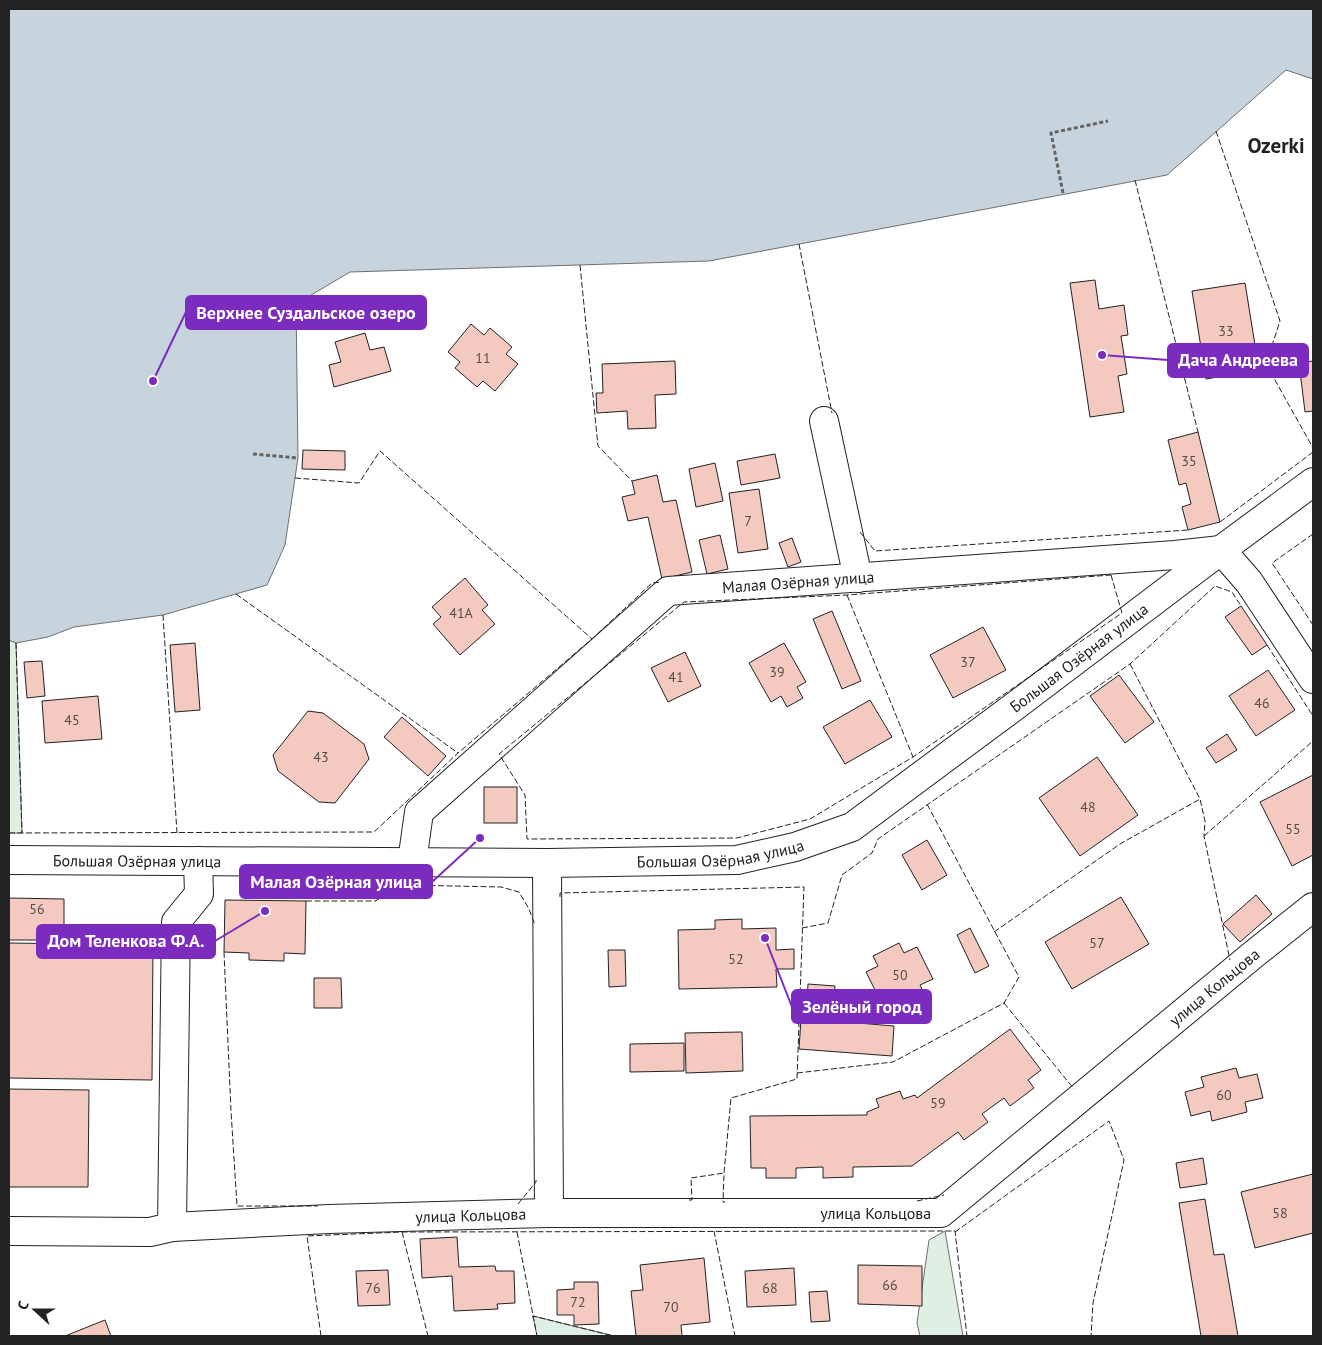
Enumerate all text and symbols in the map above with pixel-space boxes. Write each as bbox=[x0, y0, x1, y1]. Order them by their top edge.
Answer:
district label: Ozerki bbox=[1247, 132, 1305, 159]
callout: Верхнее Суздальское озеро bbox=[186, 296, 426, 329]
text: Верхнее Суздальское озеро bbox=[196, 301, 416, 324]
house number: 33 bbox=[1218, 322, 1234, 340]
callout: Дача Андреева bbox=[1168, 344, 1308, 377]
text: Дача Андреева bbox=[1178, 348, 1298, 371]
house number: 11 bbox=[475, 349, 491, 367]
house number: 35 bbox=[1181, 452, 1197, 470]
house number: 7 bbox=[744, 512, 752, 530]
street label: Малая Озёрная улица bbox=[721, 566, 875, 597]
street label: Большая Озёрная улица bbox=[1006, 599, 1152, 716]
house number: 41А bbox=[449, 604, 474, 622]
house number: 37 bbox=[960, 653, 976, 671]
house number: 39 bbox=[769, 663, 785, 681]
house number: 41 bbox=[668, 668, 684, 686]
house number: 46 bbox=[1254, 694, 1270, 712]
house number: 45 bbox=[64, 711, 80, 729]
house number: 43 bbox=[313, 748, 329, 766]
house number: 48 bbox=[1080, 798, 1096, 816]
house number: 55 bbox=[1285, 820, 1301, 838]
street label: Большая Озёрная улица bbox=[637, 835, 807, 872]
street label: Большая Озёрная улица bbox=[53, 850, 221, 871]
callout: Малая Озёрная улица bbox=[240, 865, 432, 898]
text: Малая Озёрная улица bbox=[250, 870, 422, 893]
house number: 56 bbox=[29, 900, 45, 918]
callout: Дом Теленкова Ф.А. bbox=[37, 925, 215, 958]
text: Дом Теленкова Ф.А. bbox=[47, 929, 205, 952]
house number: 57 bbox=[1089, 934, 1105, 952]
street label: улица Кольцова bbox=[1165, 944, 1263, 1030]
house number: 52 bbox=[728, 950, 744, 968]
house number: 50 bbox=[892, 966, 908, 984]
callout: Зелёный город bbox=[792, 990, 931, 1023]
text: Зелёный город bbox=[802, 995, 922, 1018]
house number: 60 bbox=[1216, 1086, 1232, 1104]
house number: 59 bbox=[930, 1094, 946, 1112]
street label: улица Кольцова bbox=[820, 1203, 931, 1223]
street label: улица Кольцова bbox=[415, 1204, 527, 1227]
house number: 58 bbox=[1272, 1204, 1288, 1222]
house number: 66 bbox=[882, 1276, 898, 1294]
house number: 76 bbox=[365, 1279, 381, 1297]
house number: 68 bbox=[762, 1279, 778, 1297]
north arrow bbox=[10, 1285, 60, 1335]
house number: 72 bbox=[570, 1293, 586, 1311]
text: С bbox=[13, 1298, 33, 1312]
house number: 70 bbox=[663, 1298, 679, 1316]

